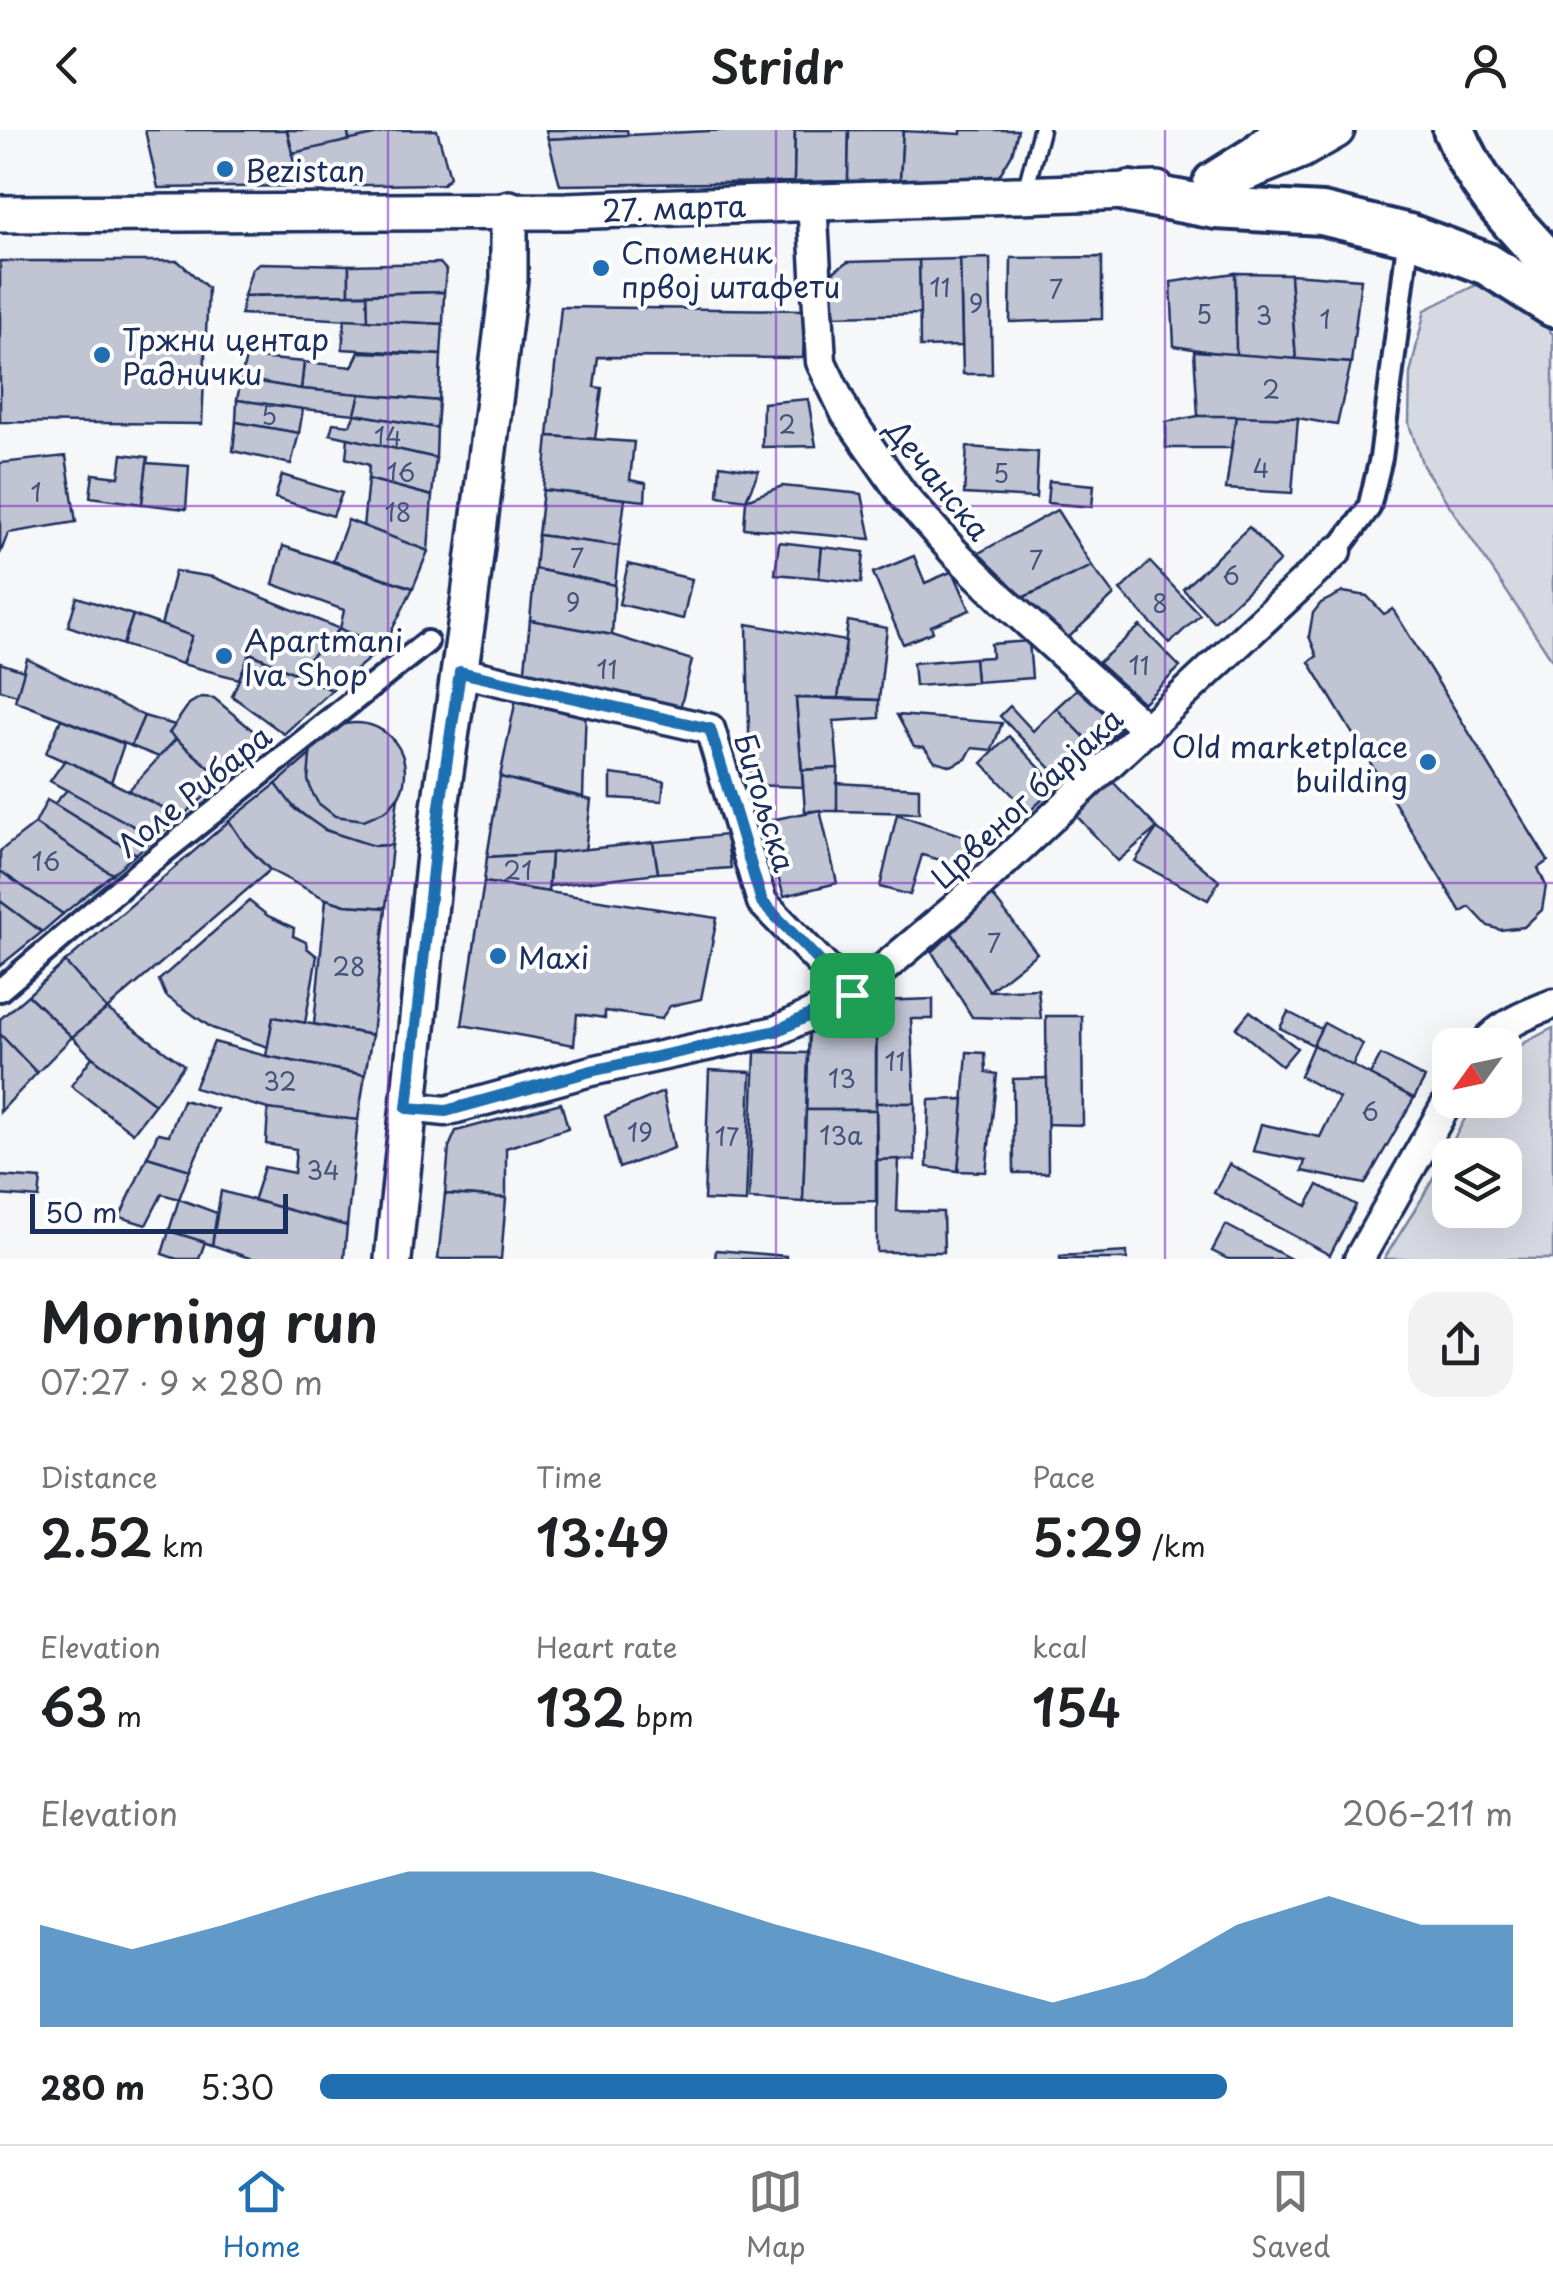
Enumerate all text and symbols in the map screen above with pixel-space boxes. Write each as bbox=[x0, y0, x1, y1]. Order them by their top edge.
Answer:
text: Stridr bbox=[710, 31, 843, 99]
icon: back bbox=[40, 38, 95, 93]
icon: person bbox=[1458, 38, 1513, 93]
place label: Bezistan bbox=[245, 147, 365, 192]
marker: Bezistan bbox=[214, 158, 236, 180]
street label: 27. марта bbox=[601, 182, 747, 232]
place label: Споменик првој штафети bbox=[621, 229, 840, 308]
marker: Споменик првој штафети bbox=[590, 257, 612, 279]
house number: 11 bbox=[930, 268, 950, 306]
house number: 7 bbox=[1049, 270, 1063, 308]
house number: 9 bbox=[969, 284, 983, 322]
house number: 5 bbox=[1196, 295, 1212, 333]
house number: 3 bbox=[1256, 296, 1272, 334]
house number: 1 bbox=[1319, 300, 1331, 338]
place label: Тржни центар Раднички bbox=[122, 316, 329, 395]
marker: Тржни центар Раднички bbox=[91, 344, 113, 366]
house number: 2 bbox=[1262, 370, 1280, 408]
house number: 5 bbox=[261, 396, 277, 434]
house number: 2 bbox=[778, 405, 796, 443]
street label: Дечанска bbox=[875, 408, 1002, 550]
house number: 14 bbox=[374, 417, 402, 455]
house number: 4 bbox=[1253, 449, 1269, 487]
house number: 16 bbox=[387, 453, 415, 491]
house number: 5 bbox=[993, 454, 1009, 492]
house number: 1 bbox=[30, 473, 42, 511]
house number: 18 bbox=[385, 493, 411, 531]
house number: 7 bbox=[570, 539, 584, 577]
house number: 7 bbox=[1029, 541, 1043, 579]
house number: 6 bbox=[1222, 556, 1240, 594]
house number: 9 bbox=[566, 583, 580, 621]
house number: 8 bbox=[1152, 584, 1168, 622]
place label: Apartmani Iva Shop bbox=[244, 617, 403, 696]
marker: Apartmani Iva Shop bbox=[213, 645, 235, 667]
house number: 11 bbox=[1129, 646, 1149, 684]
house number: 11 bbox=[597, 650, 617, 688]
street label: Црвеног барјака bbox=[920, 696, 1132, 898]
street label: Лоле Рибара bbox=[106, 713, 280, 867]
place label: Old marketplace building bbox=[1172, 723, 1408, 802]
street label: Битољска bbox=[724, 727, 809, 877]
marker: Old marketplace building bbox=[1417, 751, 1439, 773]
house number: 16 bbox=[32, 842, 60, 880]
house number: 21 bbox=[504, 851, 532, 889]
house number: 7 bbox=[987, 924, 1001, 962]
place label: Maxi bbox=[518, 934, 589, 979]
marker: Maxi bbox=[487, 945, 509, 967]
house number: 28 bbox=[332, 947, 366, 985]
pin bbox=[810, 953, 895, 1038]
icon: arrive bbox=[825, 968, 880, 1023]
north arrow bbox=[1432, 1028, 1522, 1118]
map controls bbox=[1432, 1028, 1522, 1228]
house number: 11 bbox=[885, 1042, 905, 1080]
house number: 13 bbox=[828, 1059, 856, 1097]
house number: 32 bbox=[263, 1062, 297, 1100]
house number: 6 bbox=[1361, 1092, 1379, 1130]
house number: 19 bbox=[627, 1113, 653, 1151]
house number: 13a bbox=[819, 1116, 863, 1154]
house number: 17 bbox=[715, 1117, 739, 1155]
button: layers bbox=[1432, 1138, 1522, 1228]
house number: 34 bbox=[306, 1151, 340, 1189]
scale bar bbox=[30, 1189, 288, 1234]
text: 50 m bbox=[45, 1190, 118, 1233]
text: Morning run bbox=[40, 1279, 378, 1362]
button: share bbox=[1408, 1292, 1513, 1397]
text: 07:27 · 9 × 280 m bbox=[40, 1358, 323, 1406]
text: Distance bbox=[40, 1455, 158, 1498]
text: Time bbox=[536, 1455, 602, 1498]
text: Pace bbox=[1032, 1455, 1095, 1498]
text: 2.52 bbox=[40, 1498, 153, 1574]
text: 13:49 bbox=[536, 1498, 670, 1574]
text: 5:29 bbox=[1032, 1498, 1143, 1574]
text: km bbox=[153, 1524, 204, 1567]
text: /km bbox=[1143, 1524, 1206, 1567]
text: Elevation bbox=[40, 1625, 161, 1668]
text: Heart rate bbox=[536, 1625, 677, 1668]
text: kcal bbox=[1032, 1625, 1088, 1668]
text: 63 bbox=[40, 1668, 107, 1744]
text: 132 bbox=[536, 1668, 627, 1744]
text: 154 bbox=[1032, 1668, 1121, 1744]
text: m bbox=[107, 1694, 142, 1737]
text: bpm bbox=[627, 1694, 694, 1737]
text: Elevation bbox=[40, 1789, 178, 1837]
text: 206–211 m bbox=[1342, 1789, 1513, 1837]
text: 280 m bbox=[40, 2063, 145, 2111]
text: 5:30 bbox=[200, 2063, 274, 2111]
tab: Home bbox=[223, 2164, 300, 2267]
tab: Map bbox=[746, 2164, 806, 2267]
tab: Saved bbox=[1251, 2164, 1330, 2267]

